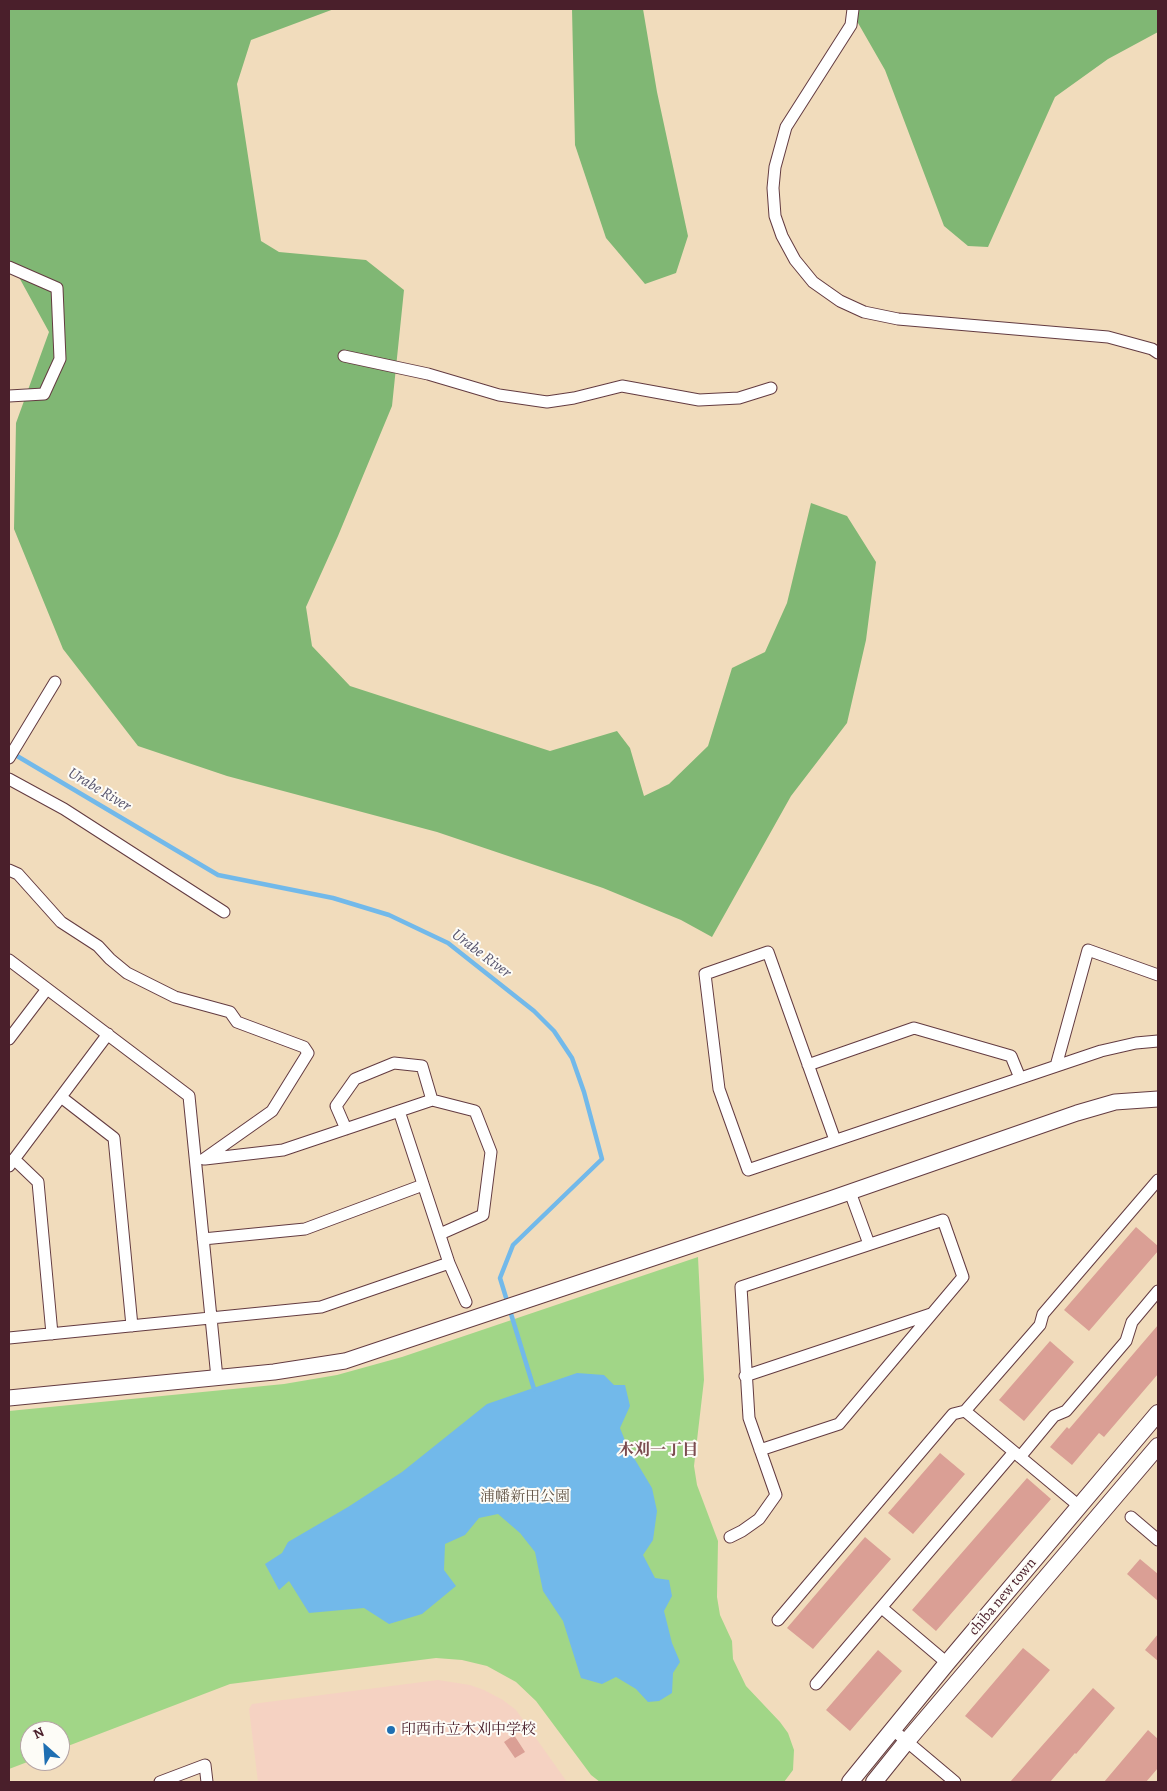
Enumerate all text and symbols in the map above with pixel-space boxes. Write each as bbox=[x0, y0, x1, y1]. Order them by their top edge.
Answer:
water label: Urabe River bbox=[64, 764, 134, 816]
water label: Urabe River bbox=[447, 925, 515, 983]
district label: 木刈一丁目 bbox=[618, 1441, 698, 1461]
park label: 浦幡新田公園 bbox=[480, 1488, 570, 1506]
street label: chiba new town bbox=[965, 1555, 1041, 1639]
north arrow bbox=[20, 1721, 70, 1771]
place label: 印西市立木刈中学校 bbox=[401, 1721, 536, 1739]
text: N bbox=[30, 1722, 47, 1744]
marker: 印西市立木刈中学校 bbox=[385, 1724, 397, 1736]

